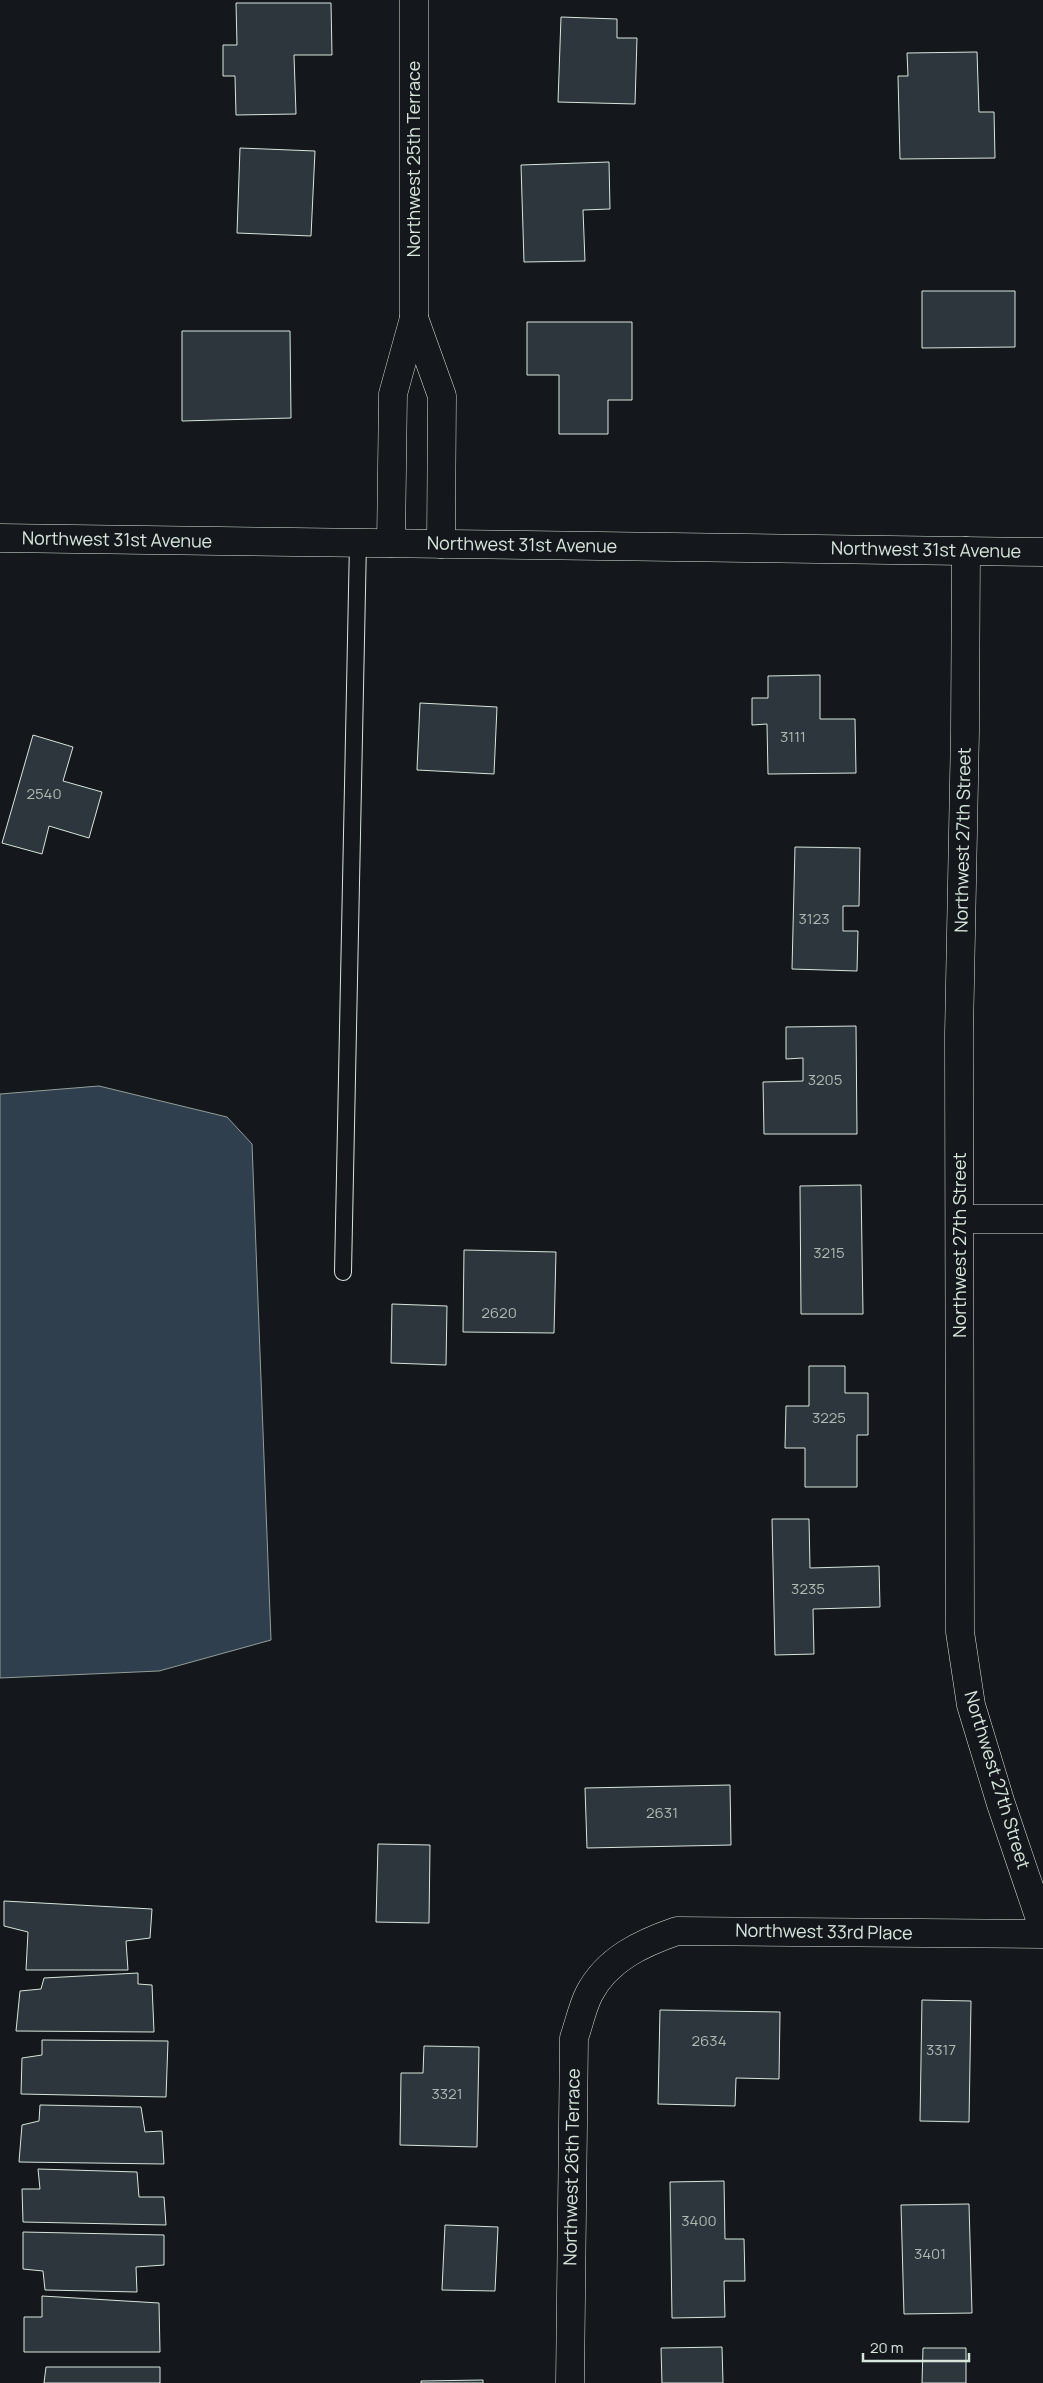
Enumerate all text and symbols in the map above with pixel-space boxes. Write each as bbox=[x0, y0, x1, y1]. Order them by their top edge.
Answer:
street label: Northwest 25th Terrace bbox=[401, 61, 425, 257]
street label: Northwest 31st Avenue bbox=[22, 525, 212, 553]
street label: Northwest 31st Avenue bbox=[427, 530, 617, 558]
street label: Northwest 31st Avenue bbox=[831, 535, 1021, 563]
house number: 3111 bbox=[780, 726, 806, 747]
street label: Northwest 27th Street bbox=[948, 747, 976, 933]
house number: 2540 bbox=[26, 783, 62, 804]
house number: 3123 bbox=[799, 908, 830, 929]
house number: 3205 bbox=[808, 1069, 842, 1090]
street label: Northwest 27th Street bbox=[947, 1152, 971, 1338]
house number: 3215 bbox=[813, 1242, 845, 1263]
house number: 2620 bbox=[481, 1302, 517, 1323]
house number: 3225 bbox=[812, 1407, 846, 1428]
house number: 3235 bbox=[791, 1578, 825, 1599]
street label: Northwest 27th Street bbox=[959, 1688, 1037, 1872]
house number: 2631 bbox=[646, 1802, 678, 1823]
street label: Northwest 33rd Place bbox=[735, 1917, 913, 1945]
house number: 2634 bbox=[692, 2030, 727, 2051]
house number: 3317 bbox=[926, 2039, 956, 2060]
street label: Northwest 26th Terrace bbox=[557, 2068, 585, 2266]
house number: 3321 bbox=[432, 2083, 463, 2104]
house number: 3400 bbox=[681, 2210, 717, 2231]
house number: 3401 bbox=[914, 2243, 946, 2264]
scale bar bbox=[863, 2330, 969, 2362]
text: 20 m bbox=[870, 2337, 903, 2358]

